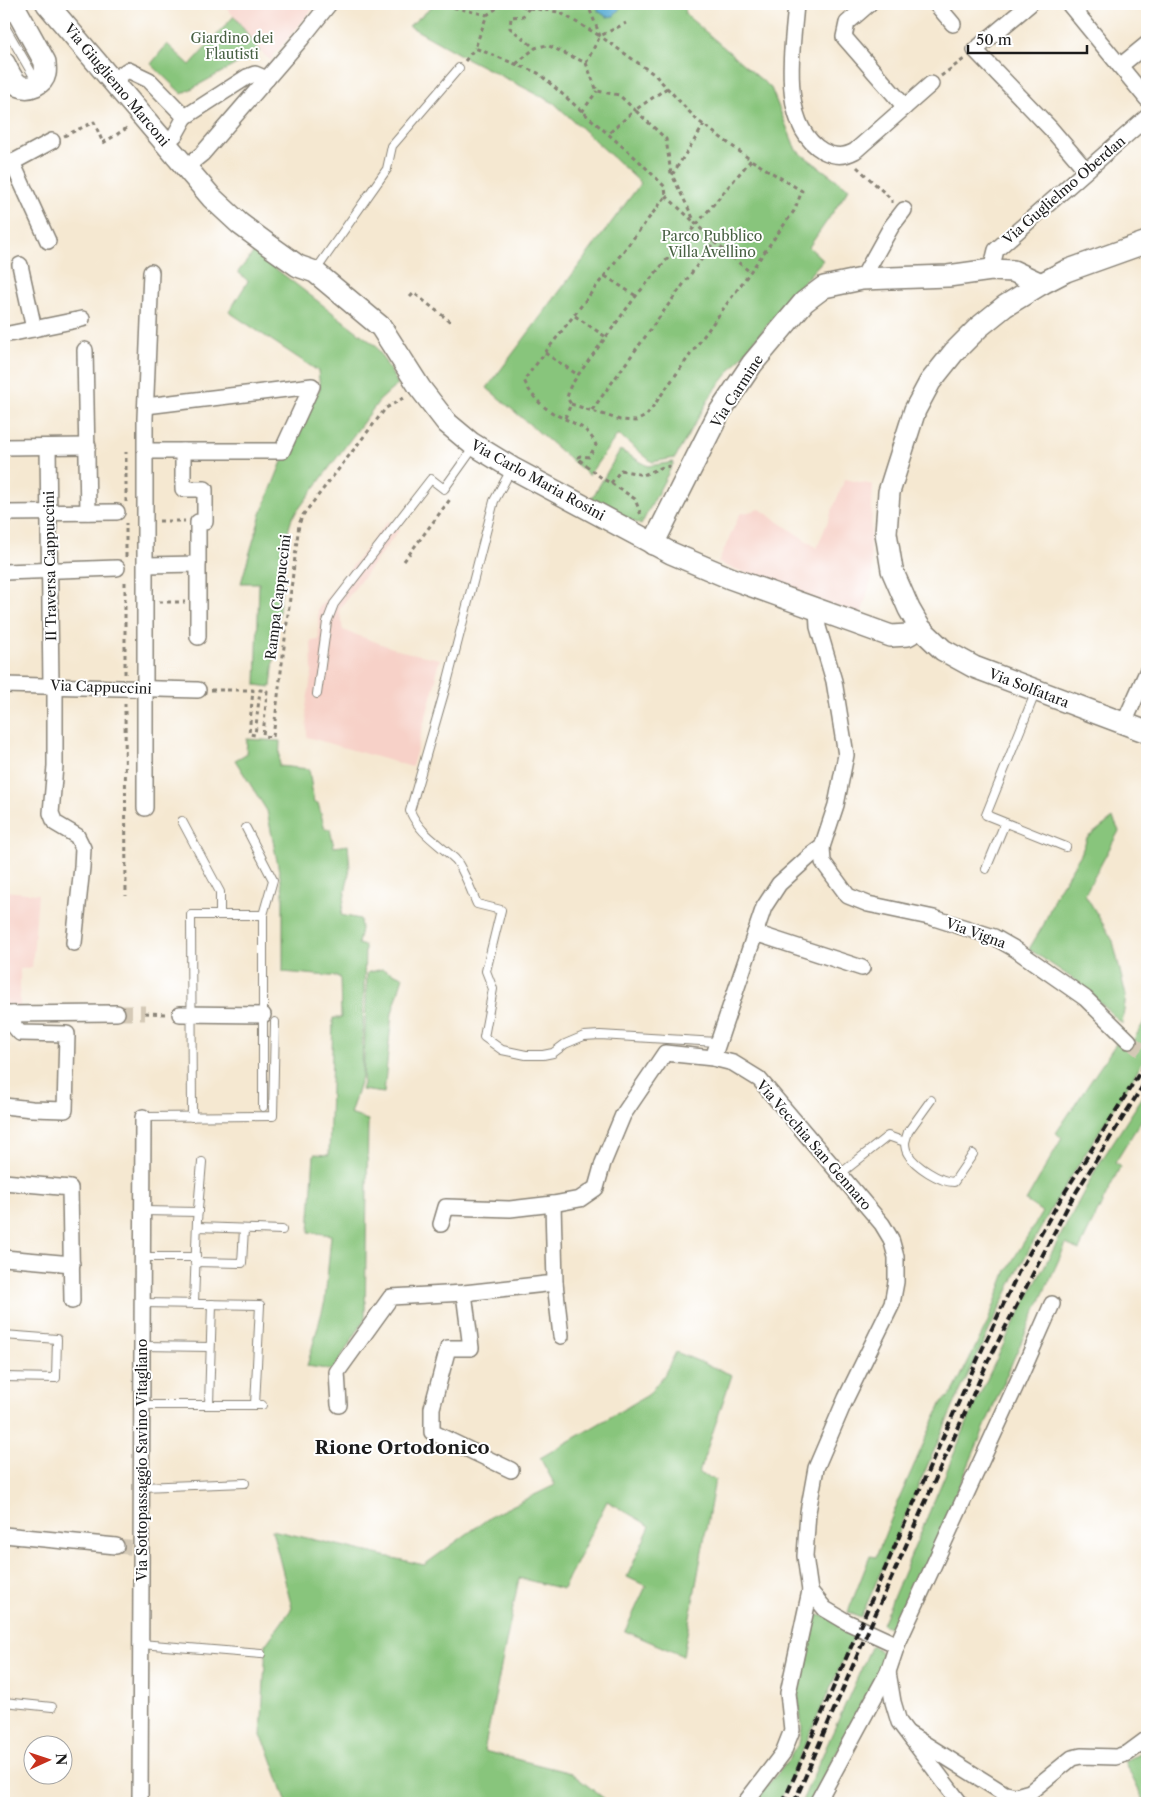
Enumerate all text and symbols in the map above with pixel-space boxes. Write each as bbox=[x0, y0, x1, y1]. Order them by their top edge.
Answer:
street label: Via Giugliemo Marconi bbox=[60, 19, 174, 150]
scale bar bbox=[968, 22, 1087, 54]
park label: Giardino dei Flautisti bbox=[190, 29, 274, 63]
text: 50 m bbox=[976, 30, 1012, 49]
street label: Via Guglielmo Oberdan bbox=[998, 132, 1129, 249]
park label: Parco Pubblico Villa Avellino bbox=[662, 227, 762, 261]
street label: Via Carmine bbox=[706, 351, 767, 432]
street label: Via Carlo Maria Rosini bbox=[467, 435, 608, 524]
street label: II Traversa Cappuccini bbox=[40, 491, 60, 641]
street label: Rampa Cappuccini bbox=[261, 533, 295, 661]
street label: Via Solfatara bbox=[985, 664, 1072, 712]
street label: Via Cappuccini bbox=[49, 676, 152, 698]
street label: Via Vigna bbox=[943, 913, 1009, 952]
street label: Via Vecchia San Gennaro bbox=[752, 1075, 875, 1214]
street label: Via Sottopassaggio Savino Vitagliano bbox=[133, 1339, 151, 1582]
district label: Rione Ortodonico bbox=[314, 1436, 490, 1459]
north arrow bbox=[22, 1734, 72, 1784]
text: N bbox=[52, 1753, 70, 1766]

